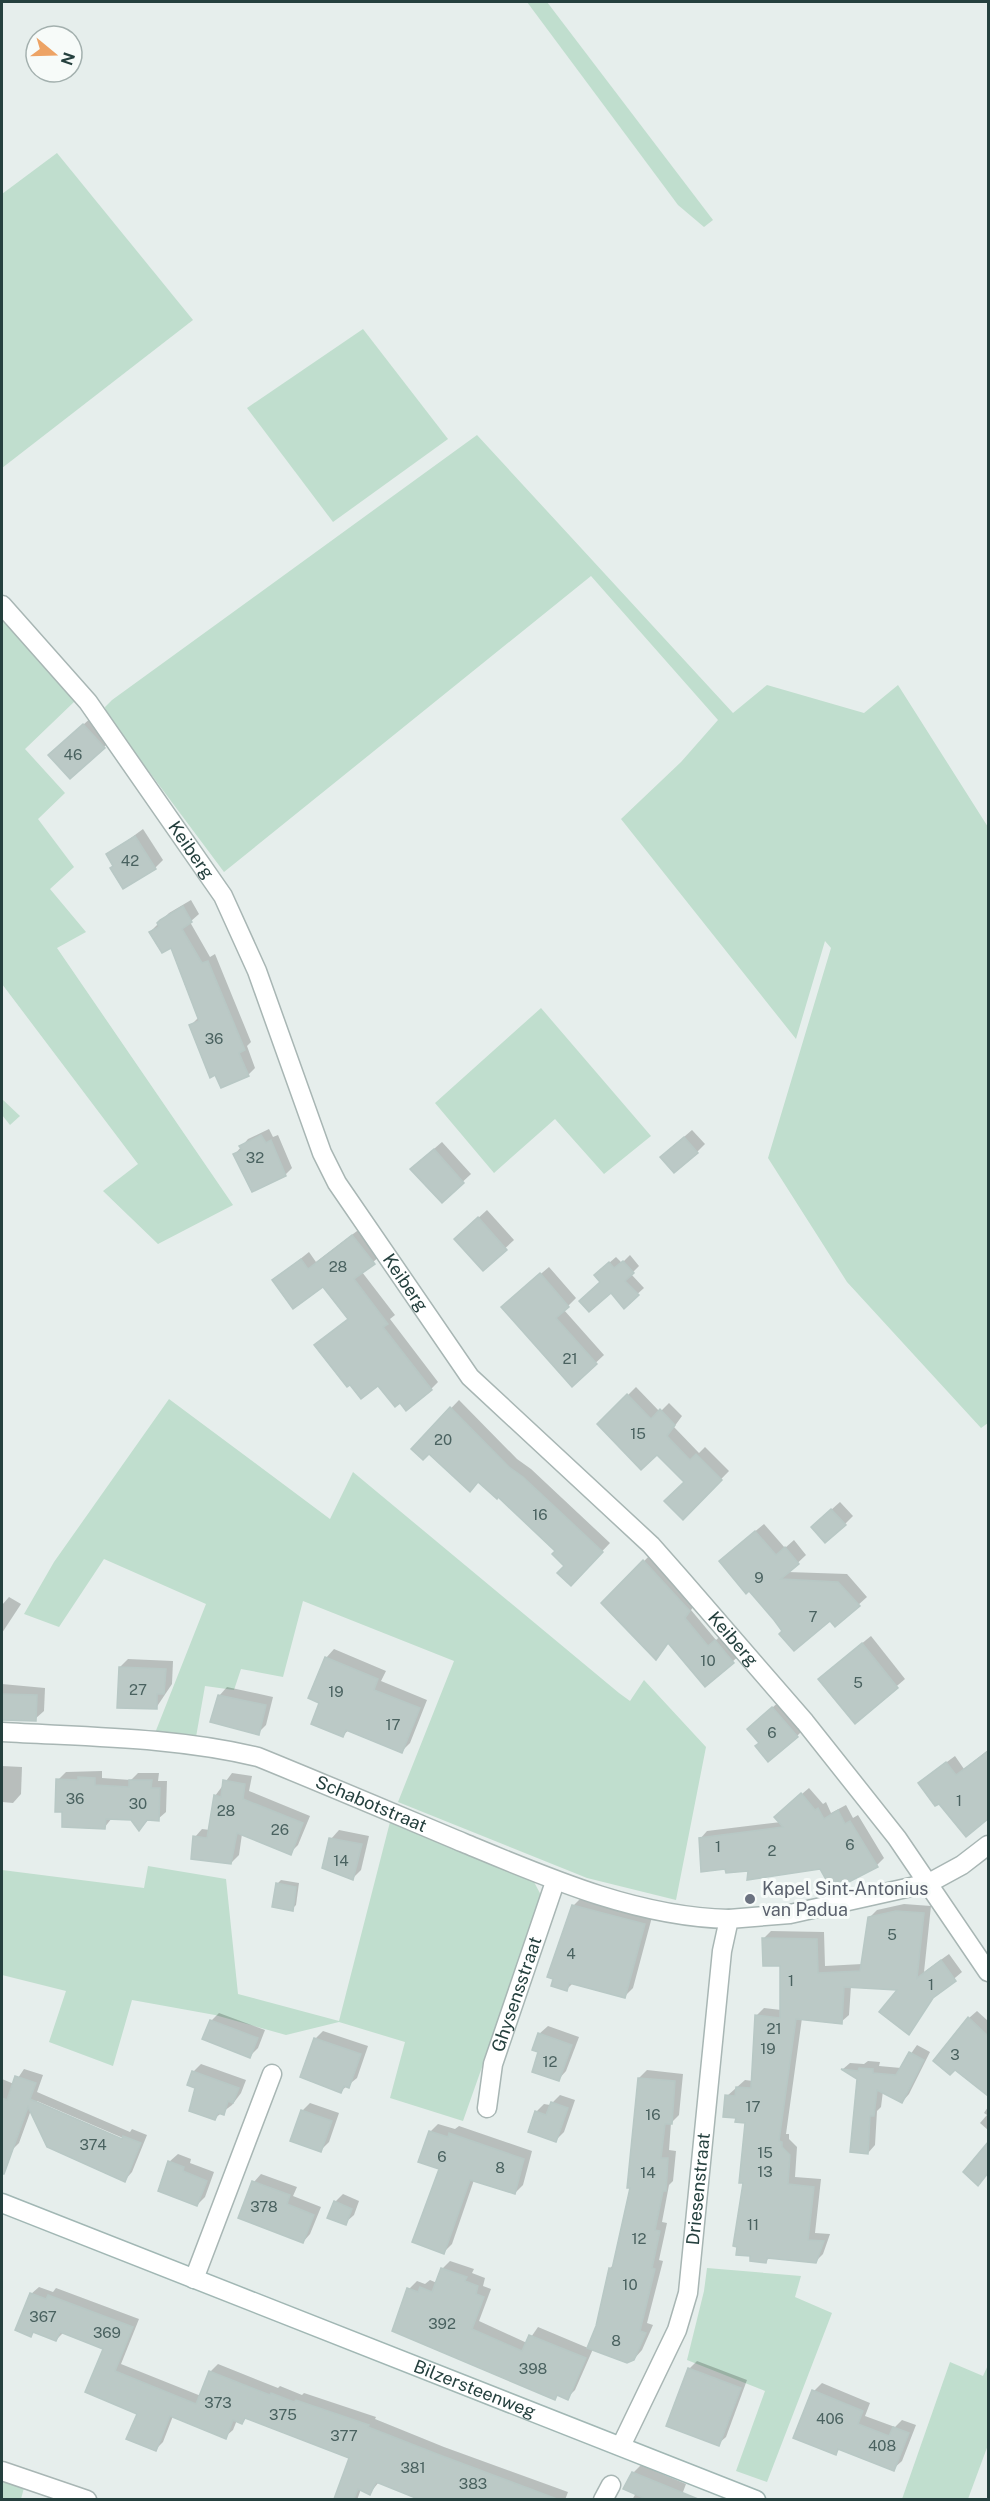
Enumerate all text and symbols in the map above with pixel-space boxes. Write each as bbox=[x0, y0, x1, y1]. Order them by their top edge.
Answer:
north arrow bbox=[24, 24, 84, 84]
text: N bbox=[57, 50, 79, 68]
house number: 46 bbox=[64, 746, 82, 763]
street label: Keiberg bbox=[164, 817, 219, 883]
house number: 42 bbox=[121, 852, 139, 869]
house number: 36 bbox=[205, 1030, 223, 1047]
house number: 32 bbox=[246, 1149, 264, 1166]
street label: Keiberg bbox=[379, 1249, 433, 1315]
house number: 28 bbox=[329, 1258, 347, 1275]
house number: 21 bbox=[562, 1350, 578, 1367]
house number: 15 bbox=[630, 1425, 646, 1442]
house number: 20 bbox=[434, 1431, 452, 1448]
house number: 16 bbox=[532, 1506, 548, 1523]
house number: 9 bbox=[754, 1569, 764, 1586]
street label: Keiberg bbox=[704, 1607, 763, 1670]
house number: 7 bbox=[808, 1608, 818, 1625]
house number: 10 bbox=[700, 1652, 716, 1669]
house number: 5 bbox=[853, 1674, 863, 1691]
house number: 27 bbox=[129, 1681, 147, 1698]
house number: 19 bbox=[328, 1683, 344, 1700]
house number: 17 bbox=[385, 1716, 401, 1733]
house number: 6 bbox=[767, 1724, 777, 1741]
street label: Schabotstraat bbox=[312, 1771, 430, 1836]
house number: 36 bbox=[66, 1790, 84, 1807]
house number: 1 bbox=[956, 1792, 962, 1809]
house number: 30 bbox=[129, 1795, 147, 1812]
house number: 28 bbox=[217, 1802, 235, 1819]
house number: 26 bbox=[271, 1821, 289, 1838]
house number: 6 bbox=[845, 1836, 855, 1853]
house number: 1 bbox=[715, 1838, 721, 1855]
house number: 2 bbox=[768, 1842, 777, 1859]
house number: 14 bbox=[333, 1852, 349, 1869]
place label: Kapel Sint-Antonius van Padua bbox=[762, 1878, 928, 1920]
marker: Kapel Sint-Antonius van Padua bbox=[743, 1892, 757, 1906]
house number: 5 bbox=[887, 1926, 897, 1943]
street label: Ghysensstraat bbox=[487, 1934, 546, 2055]
house number: 4 bbox=[566, 1945, 576, 1962]
house number: 1 bbox=[788, 1972, 794, 1989]
house number: 1 bbox=[928, 1976, 934, 1993]
house number: 21 bbox=[766, 2020, 782, 2037]
house number: 19 bbox=[760, 2040, 776, 2057]
house number: 3 bbox=[950, 2046, 960, 2063]
house number: 12 bbox=[542, 2053, 558, 2070]
house number: 17 bbox=[745, 2098, 761, 2115]
house number: 16 bbox=[645, 2106, 661, 2123]
street label: Driesenstraat bbox=[682, 2132, 714, 2246]
house number: 374 bbox=[79, 2136, 107, 2153]
house number: 15 bbox=[757, 2144, 773, 2161]
house number: 6 bbox=[437, 2148, 447, 2165]
house number: 8 bbox=[495, 2159, 505, 2176]
house number: 13 bbox=[757, 2163, 773, 2180]
house number: 14 bbox=[640, 2164, 656, 2181]
house number: 378 bbox=[250, 2198, 278, 2215]
house number: 11 bbox=[747, 2216, 759, 2233]
house number: 12 bbox=[631, 2230, 647, 2247]
house number: 10 bbox=[622, 2276, 638, 2293]
house number: 367 bbox=[29, 2308, 57, 2325]
house number: 392 bbox=[428, 2315, 456, 2332]
house number: 369 bbox=[93, 2324, 121, 2341]
house number: 8 bbox=[611, 2332, 621, 2349]
street label: Bilzersteenweg bbox=[411, 2355, 539, 2422]
house number: 398 bbox=[519, 2360, 547, 2377]
house number: 373 bbox=[204, 2394, 232, 2411]
house number: 375 bbox=[269, 2406, 297, 2423]
house number: 406 bbox=[816, 2410, 844, 2427]
house number: 377 bbox=[330, 2427, 358, 2444]
house number: 408 bbox=[868, 2437, 896, 2454]
house number: 381 bbox=[400, 2459, 426, 2476]
house number: 383 bbox=[459, 2475, 487, 2492]

